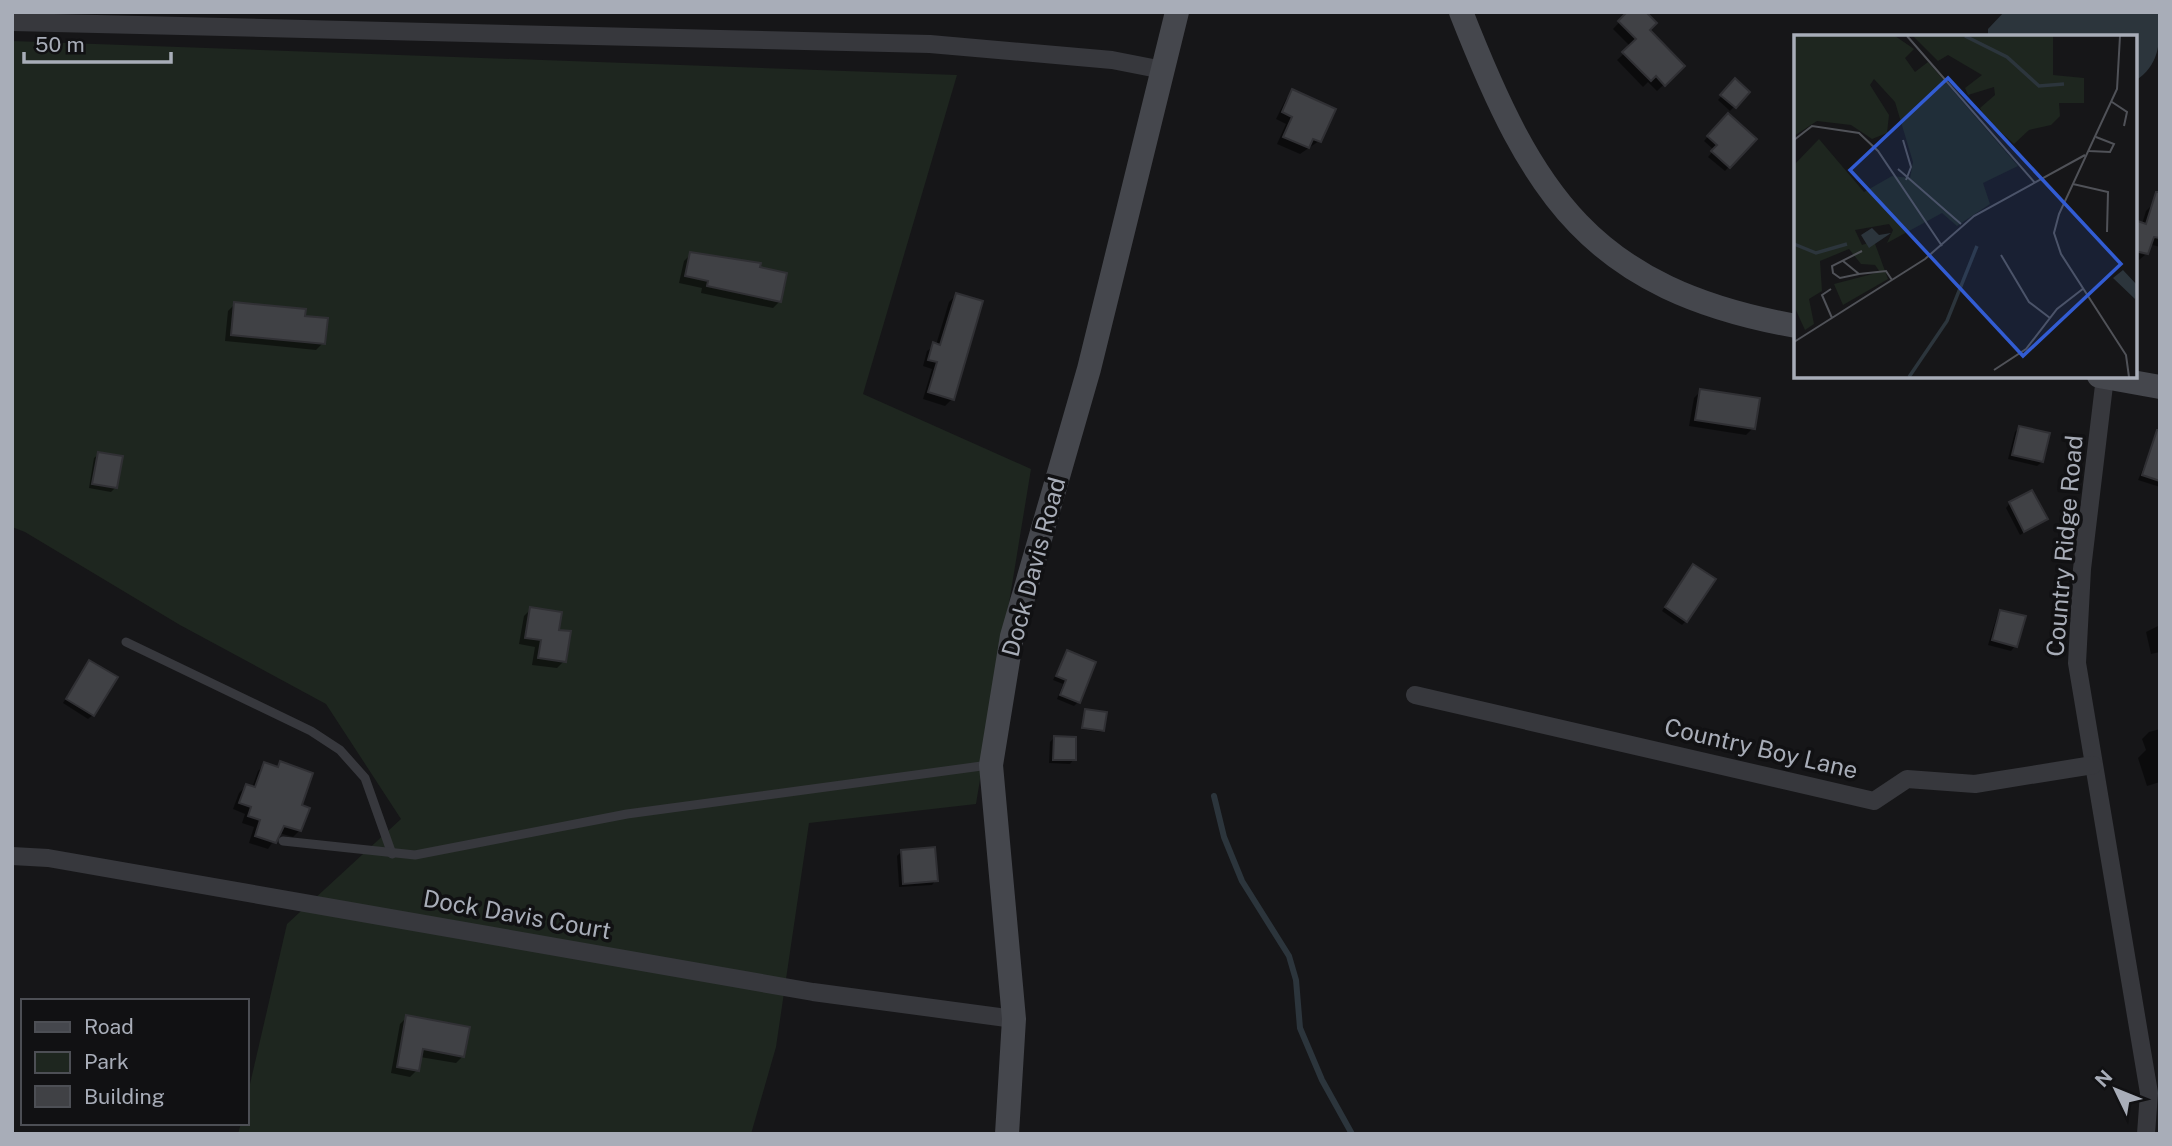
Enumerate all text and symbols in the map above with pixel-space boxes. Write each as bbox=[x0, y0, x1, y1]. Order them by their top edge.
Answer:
scale bar bbox=[24, 21, 172, 65]
text: 50 m bbox=[35, 32, 85, 57]
inset map bbox=[1794, 35, 2137, 378]
street label: Country Ridge Road bbox=[2040, 434, 2088, 658]
street label: Dock Davis Road bbox=[996, 474, 1070, 660]
street label: Country Boy Lane bbox=[1662, 712, 1861, 784]
street label: Dock Davis Court bbox=[421, 884, 613, 944]
legend bbox=[21, 999, 248, 1125]
text: Road bbox=[84, 1014, 134, 1039]
text: Park bbox=[84, 1049, 129, 1074]
north arrow bbox=[2081, 1055, 2151, 1125]
text: N bbox=[2090, 1065, 2117, 1091]
text: Building bbox=[84, 1084, 165, 1109]

